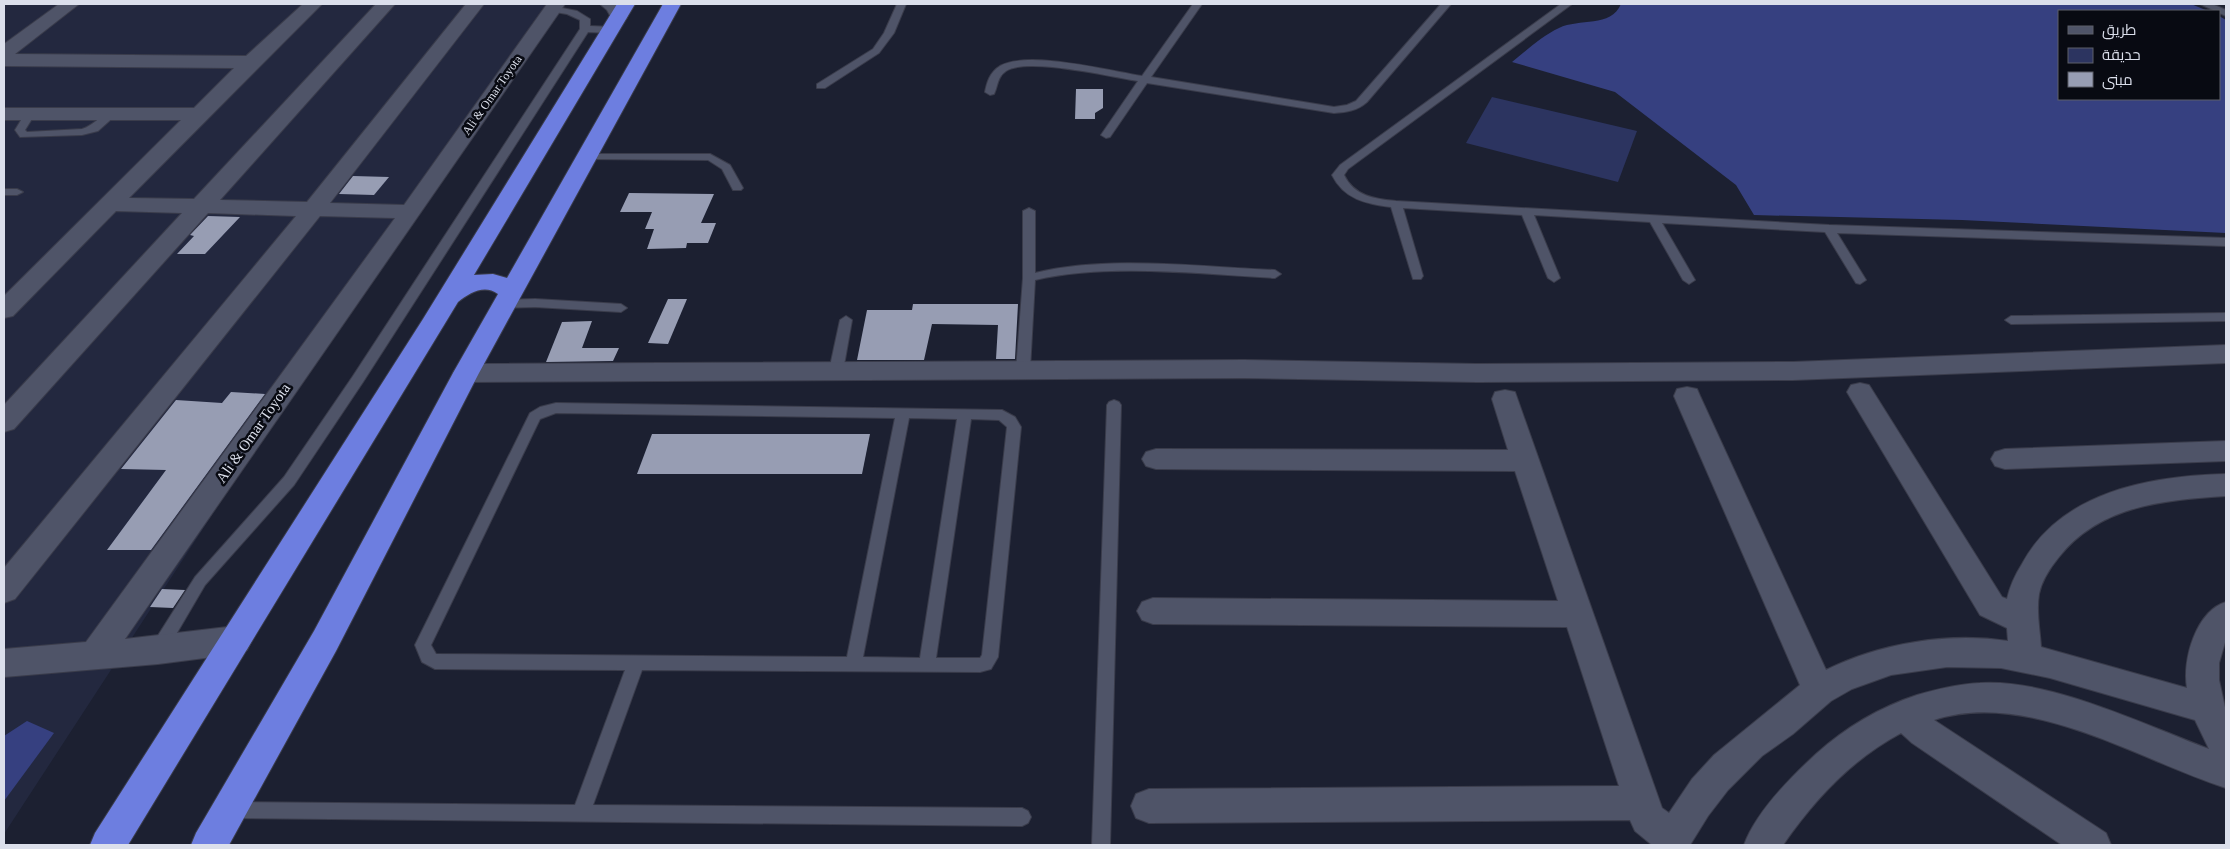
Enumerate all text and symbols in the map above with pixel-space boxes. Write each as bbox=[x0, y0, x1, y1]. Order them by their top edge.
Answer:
legend bbox=[2058, 10, 2220, 100]
text: طريق bbox=[2102, 22, 2136, 40]
text: حديقة bbox=[2102, 47, 2141, 63]
street label: Ali & Omar Toyota bbox=[459, 52, 525, 137]
text: مبنى bbox=[2102, 72, 2133, 90]
street label: Ali & Omar Toyota bbox=[213, 380, 293, 486]

